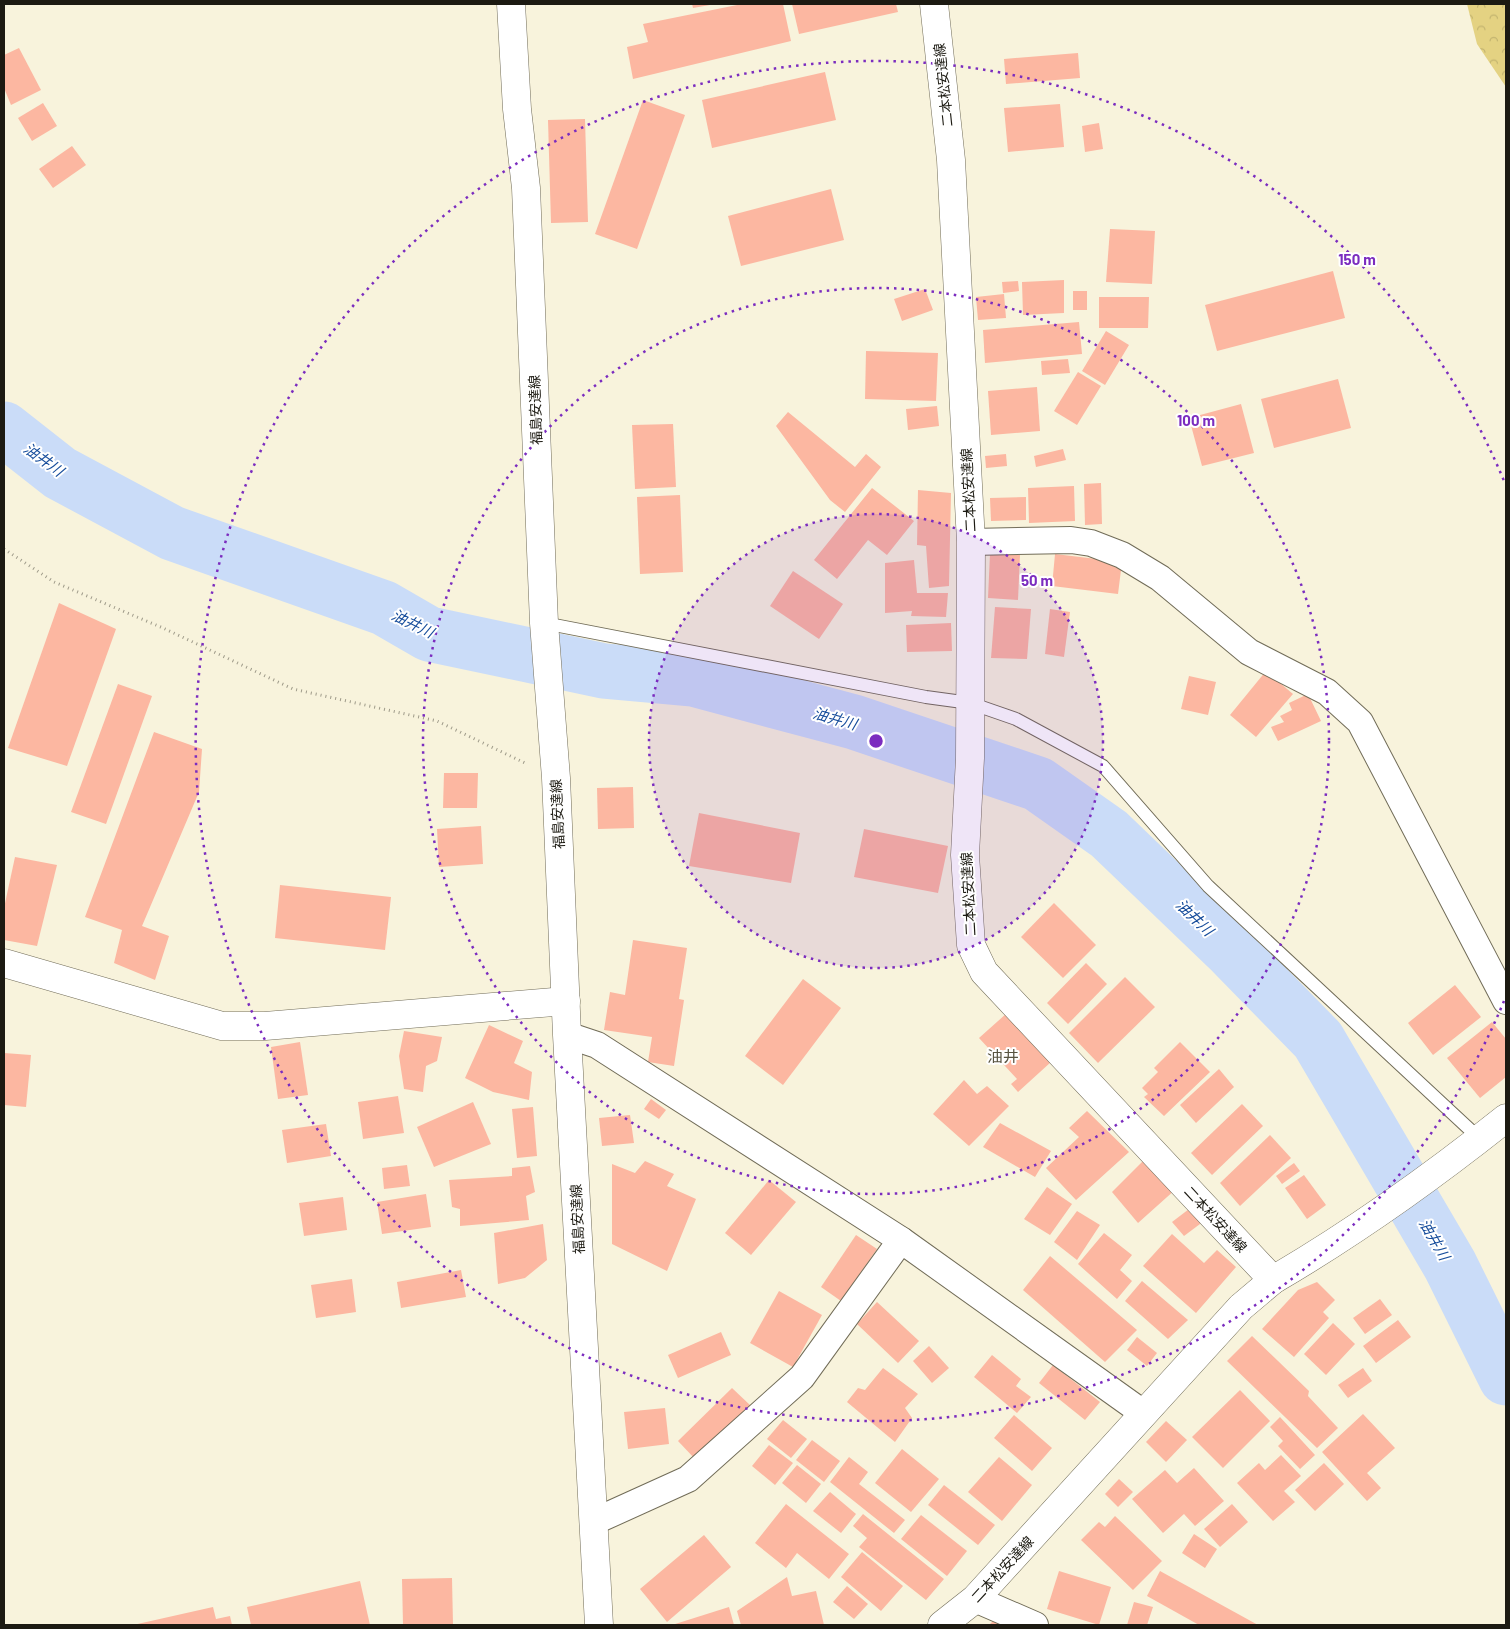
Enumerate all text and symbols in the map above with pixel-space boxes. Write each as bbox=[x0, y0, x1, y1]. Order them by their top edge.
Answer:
street label: 二本松安達線 bbox=[930, 42, 956, 128]
text: 150 m bbox=[1338, 250, 1376, 268]
street label: 福島安達線 bbox=[525, 375, 545, 445]
text: 100 m bbox=[1177, 411, 1215, 429]
water label: 油井川 bbox=[21, 438, 69, 481]
street label: 二本松安達線 bbox=[957, 448, 979, 532]
text: 50 m bbox=[1021, 571, 1053, 589]
water label: 油井川 bbox=[389, 605, 439, 642]
water label: 油井川 bbox=[811, 703, 861, 733]
centre of rings bbox=[867, 732, 885, 750]
street label: 福島安達線 bbox=[547, 779, 567, 849]
street label: 二本松安達線 bbox=[957, 852, 979, 936]
water label: 油井川 bbox=[1173, 895, 1219, 940]
district label: 油井 bbox=[987, 1046, 1019, 1065]
street label: 二本松安達線 bbox=[1181, 1182, 1251, 1256]
street label: 福島安達線 bbox=[567, 1184, 587, 1254]
water label: 油井川 bbox=[1416, 1215, 1455, 1265]
street label: 二本松安達線 bbox=[967, 1532, 1037, 1606]

